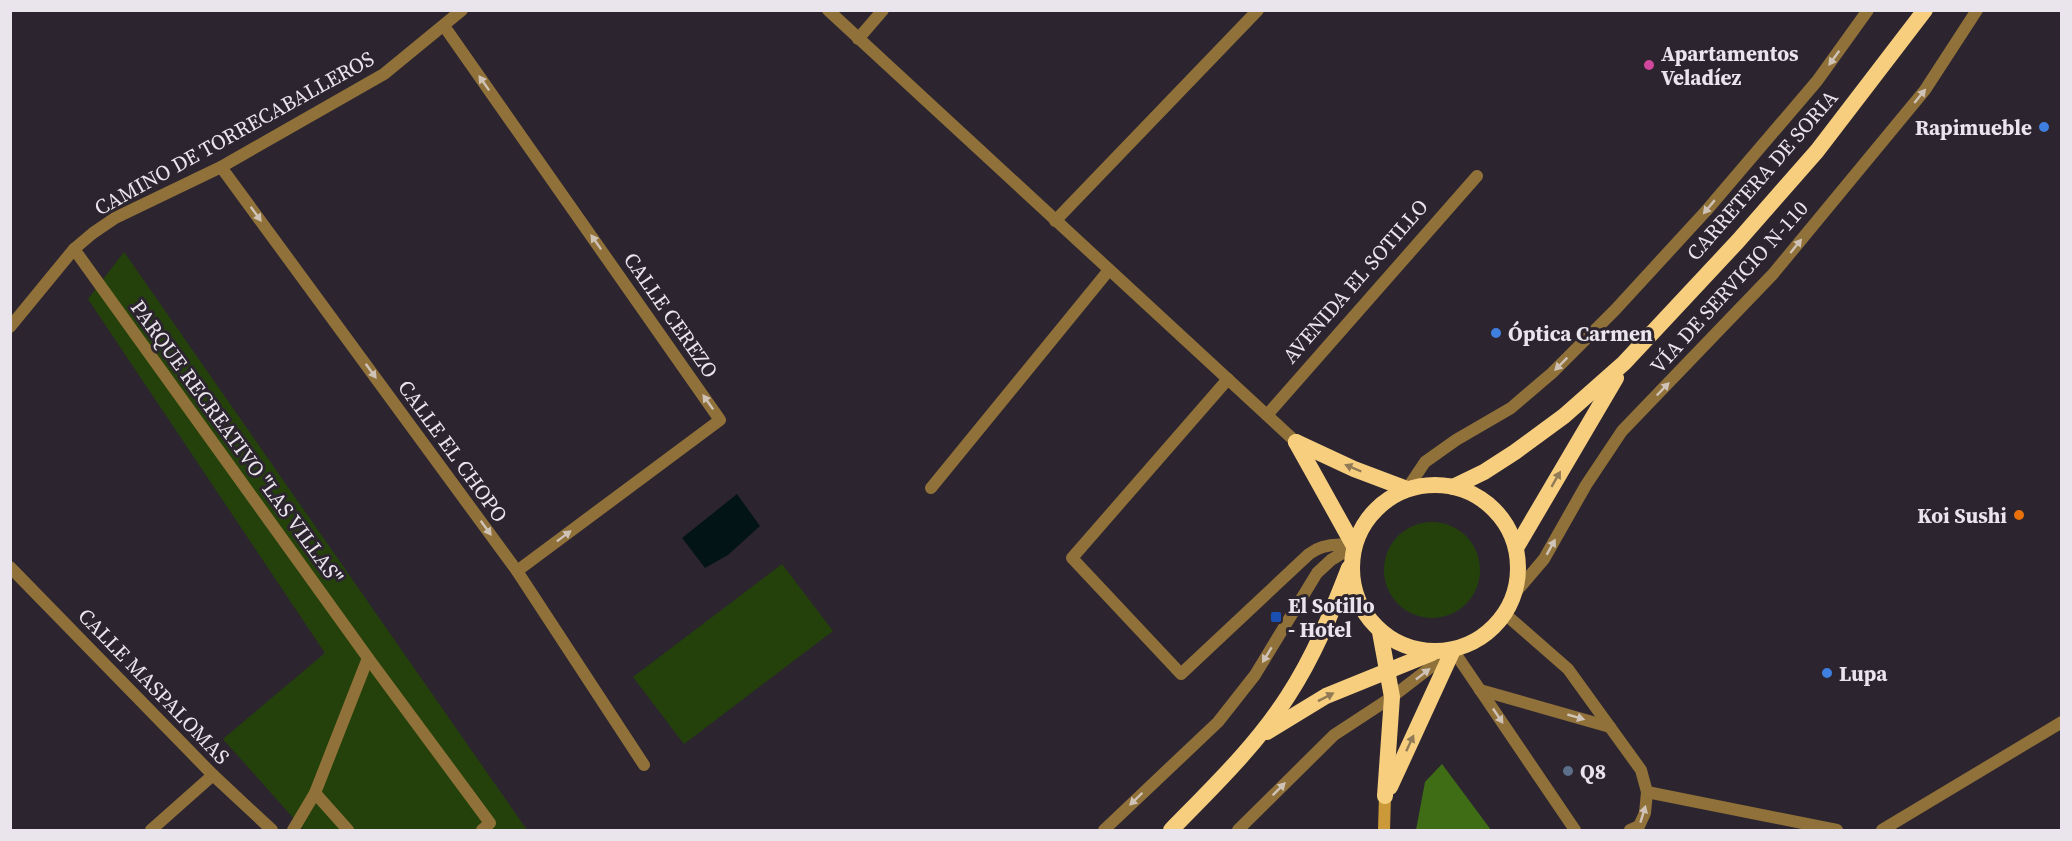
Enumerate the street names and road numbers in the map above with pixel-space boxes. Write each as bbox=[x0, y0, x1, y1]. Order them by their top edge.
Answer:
street label: CAMINO DE TORRECABALLEROS bbox=[89, 44, 379, 222]
street label: CARRETERA DE SORIA bbox=[1680, 83, 1844, 267]
street label: AVENIDA EL SOTILLO bbox=[1276, 193, 1434, 369]
street label: VÍA DE SERVICIO N-110 bbox=[1643, 194, 1815, 380]
street label: CALLE CEREZO bbox=[617, 246, 725, 384]
street label: PARQUE RECREATIVO "LAS VILLAS" bbox=[124, 294, 350, 590]
street label: CALLE EL CHOPO bbox=[391, 374, 515, 528]
street label: CALLE MASPALOMAS bbox=[72, 601, 236, 771]

